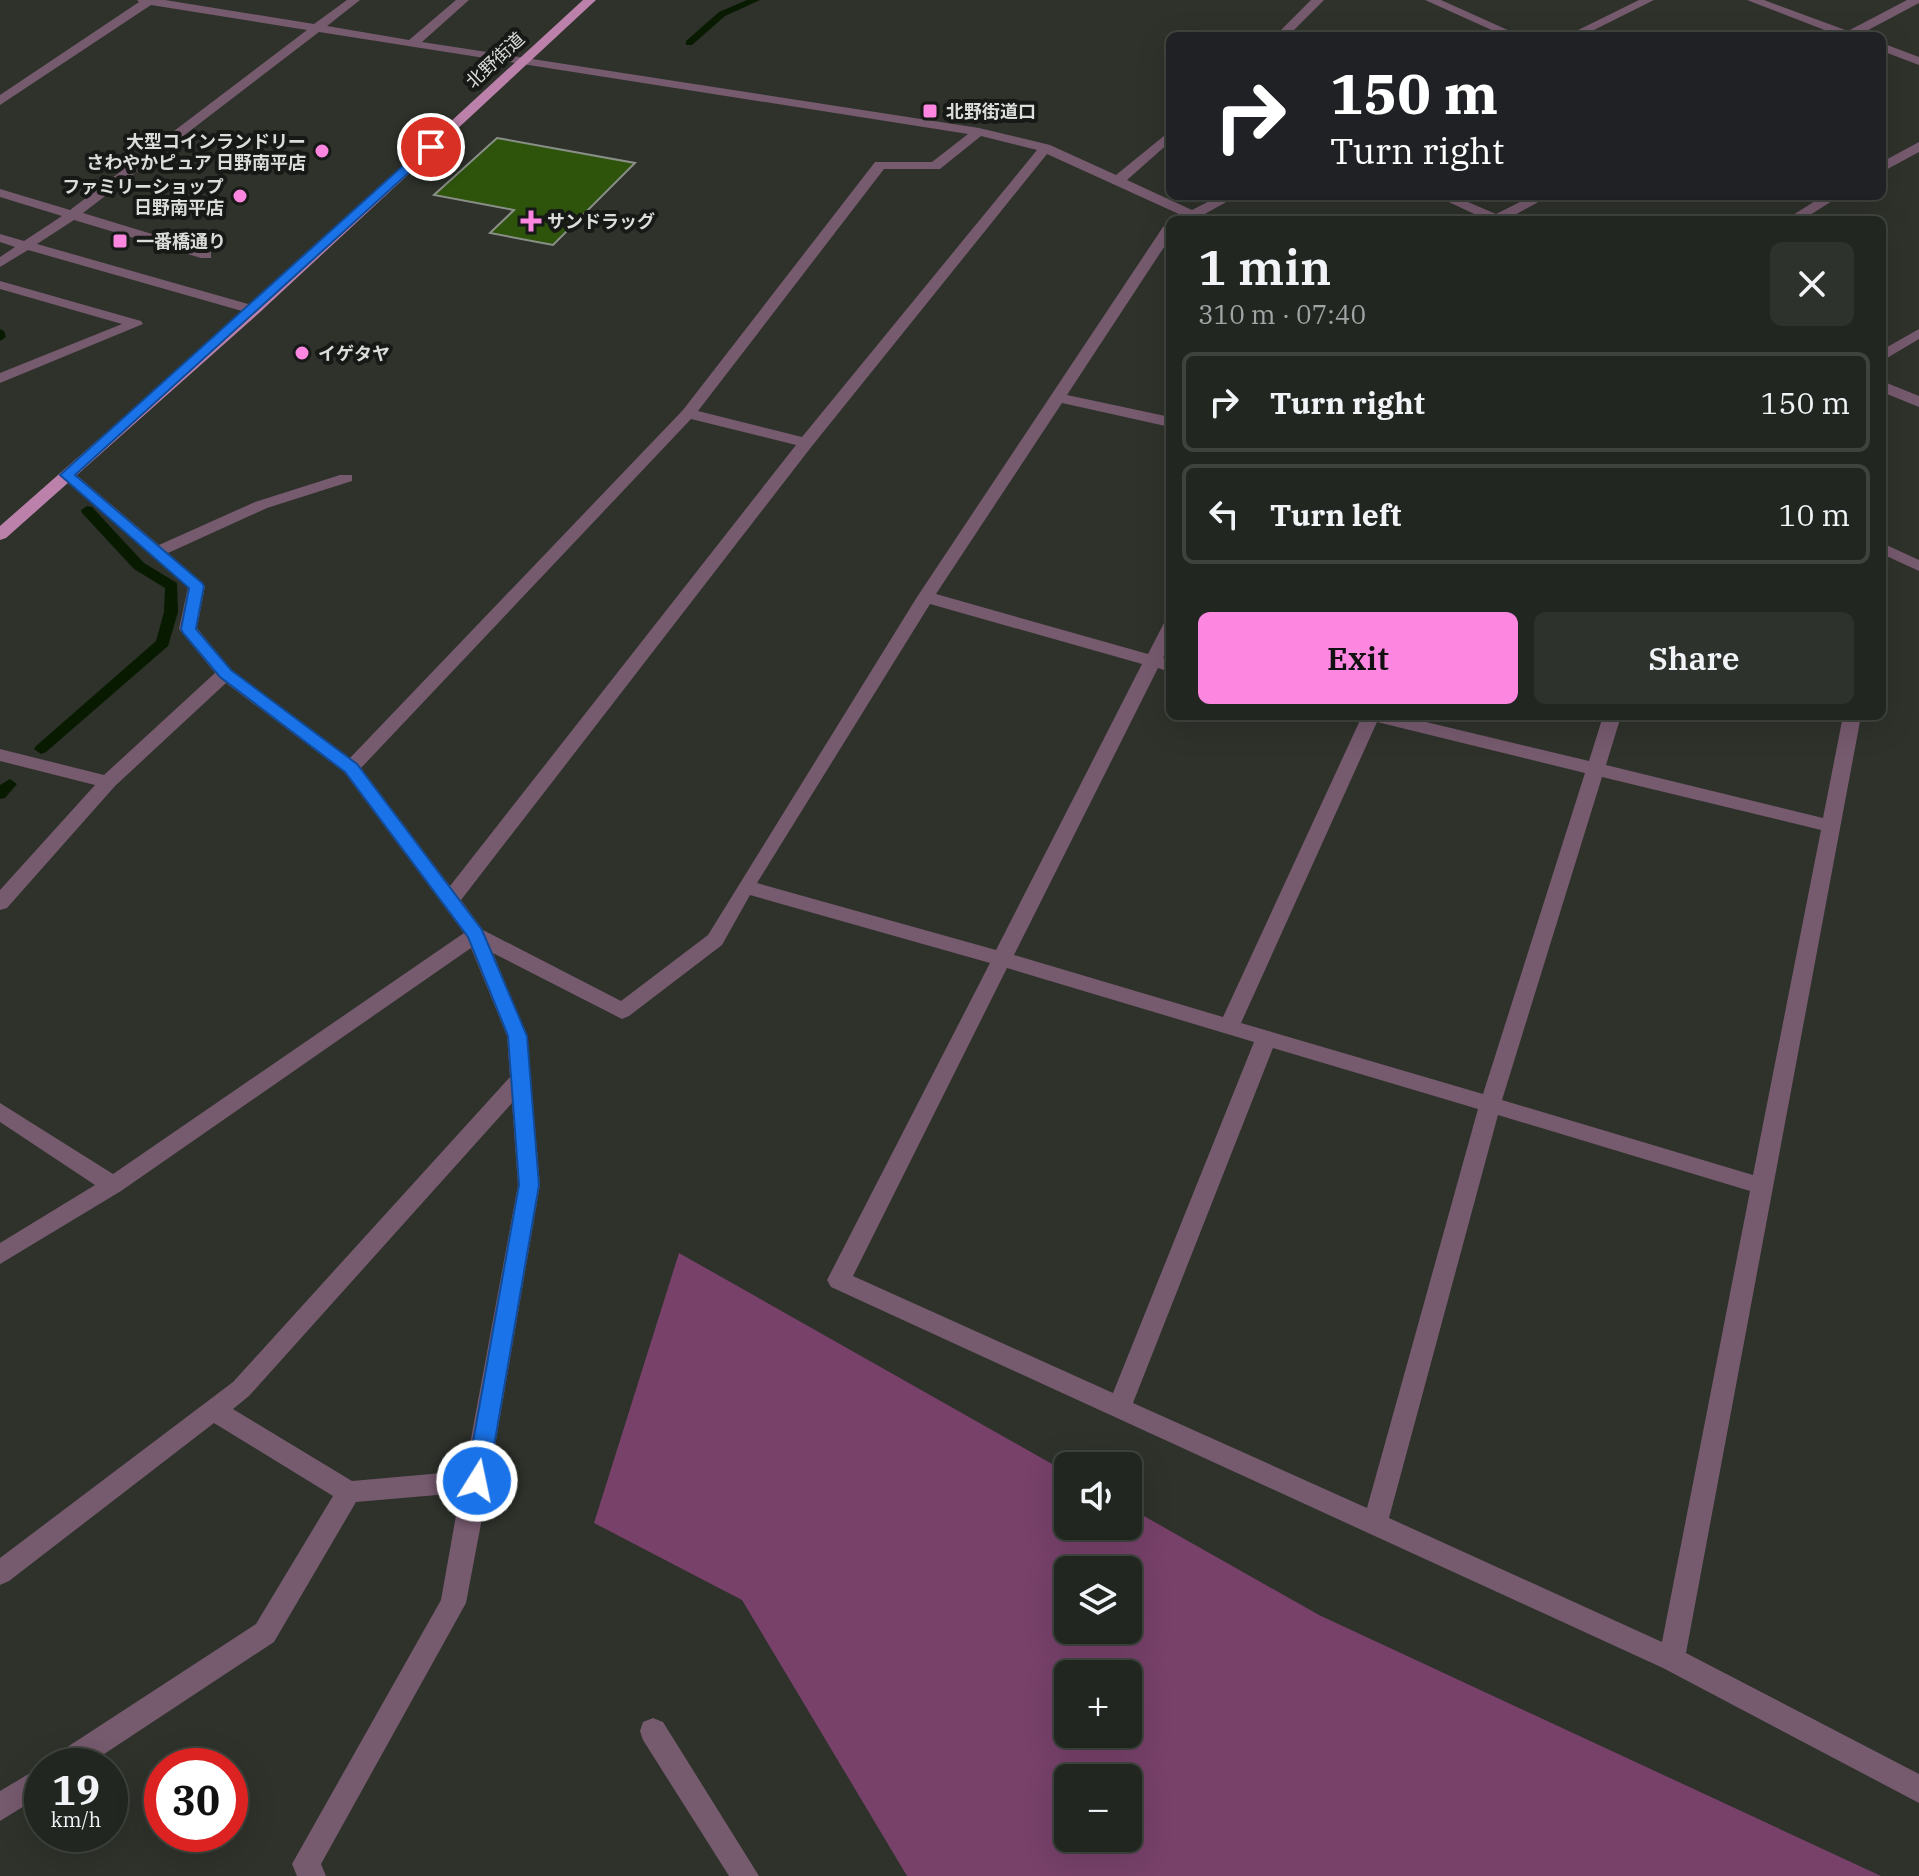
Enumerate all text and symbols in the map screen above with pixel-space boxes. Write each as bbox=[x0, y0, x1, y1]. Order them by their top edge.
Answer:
street label: 北野街道 bbox=[461, 27, 529, 93]
text: 150 m bbox=[1330, 57, 1498, 129]
icon: right bbox=[1198, 64, 1302, 168]
place label: 北野街道口 bbox=[946, 100, 1036, 123]
marker: 北野街道口 bbox=[921, 102, 939, 120]
pin bbox=[397, 113, 465, 181]
icon: arrive bbox=[409, 125, 453, 169]
text: Turn right bbox=[1330, 127, 1504, 174]
place label: 大型コインランドリー さわやかピュア 日野南平店 bbox=[86, 130, 306, 174]
marker: 大型コインランドリー さわやかピュア 日野南平店 bbox=[313, 142, 331, 160]
place label: ファミリーショップ 日野南平店 bbox=[62, 175, 224, 219]
marker: ファミリーショップ 日野南平店 bbox=[231, 187, 249, 205]
place label: サンドラッグ bbox=[547, 210, 655, 233]
marker: サンドラッグ bbox=[522, 212, 540, 230]
place label: 一番橋通り bbox=[136, 230, 226, 253]
marker: 一番橋通り bbox=[111, 232, 129, 250]
text: 1 min bbox=[1198, 236, 1331, 298]
button: close bbox=[1770, 242, 1854, 326]
text: 310 m · 07:40 bbox=[1198, 297, 1366, 331]
place label: イゲタヤ bbox=[318, 342, 390, 365]
marker: イゲタヤ bbox=[293, 344, 311, 362]
icon: right bbox=[1202, 380, 1246, 424]
text: Turn right bbox=[1270, 383, 1425, 422]
text: 150 m bbox=[1760, 383, 1850, 422]
icon: left bbox=[1202, 492, 1246, 536]
text: Turn left bbox=[1270, 495, 1402, 534]
text: 10 m bbox=[1778, 495, 1850, 534]
button: Exit bbox=[1198, 612, 1518, 704]
button: Share bbox=[1534, 612, 1854, 704]
position arrow bbox=[435, 1439, 519, 1523]
map controls bbox=[1054, 1452, 1142, 1852]
button: sound bbox=[1054, 1452, 1142, 1540]
button: layers bbox=[1054, 1556, 1142, 1644]
button: + bbox=[1054, 1660, 1142, 1748]
speed limit sign: 30 bbox=[144, 1748, 248, 1852]
text: 19 bbox=[52, 1764, 100, 1816]
button: − bbox=[1054, 1764, 1142, 1852]
text: km/h bbox=[51, 1806, 101, 1833]

